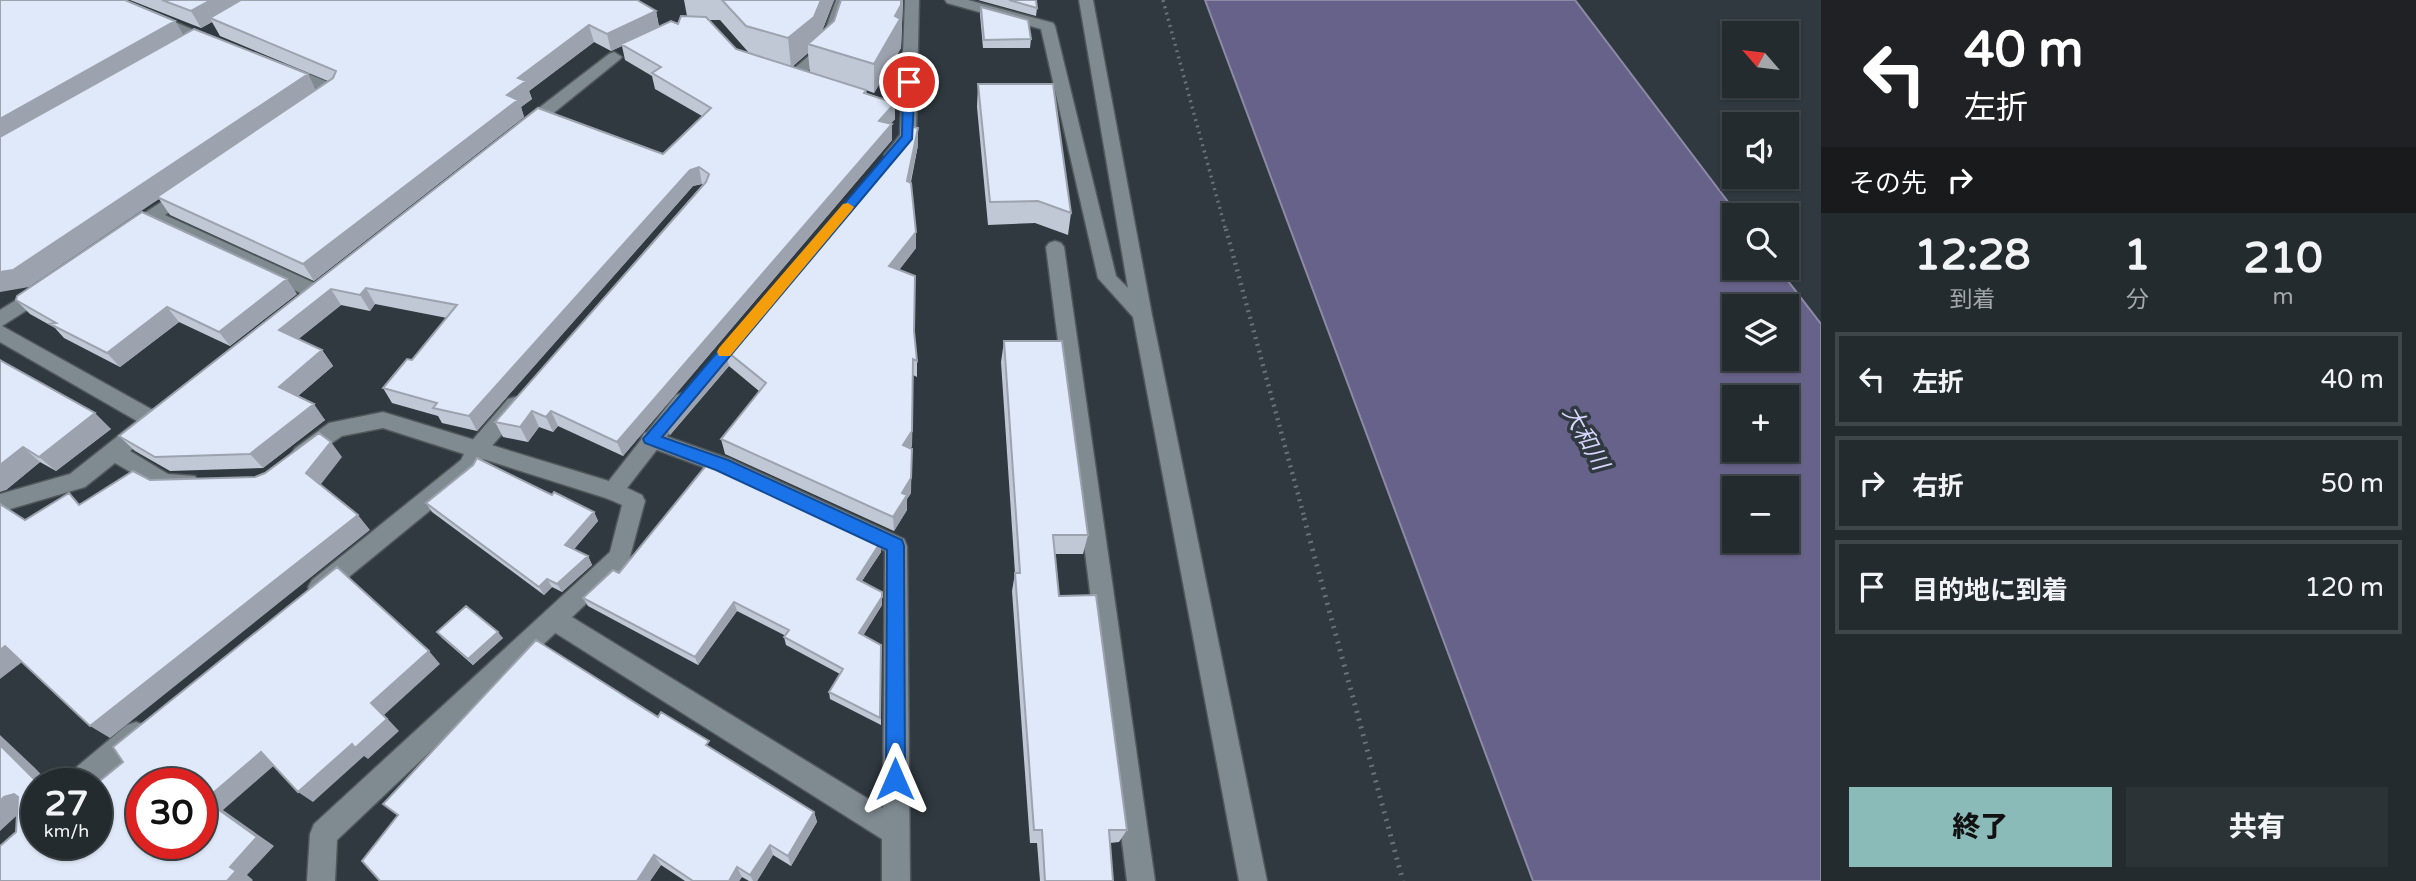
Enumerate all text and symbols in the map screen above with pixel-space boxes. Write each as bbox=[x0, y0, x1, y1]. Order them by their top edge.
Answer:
north arrow bbox=[1722, 21, 1799, 98]
map controls bbox=[1722, 21, 1799, 553]
text: 40 m bbox=[1964, 21, 2083, 80]
icon: left bbox=[1849, 28, 1940, 119]
pin bbox=[879, 52, 939, 112]
icon: arrive bbox=[890, 63, 928, 101]
text: 左折 bbox=[1964, 89, 2028, 127]
button: sound bbox=[1722, 112, 1799, 189]
icon: right bbox=[1941, 161, 1979, 199]
text: その先 bbox=[1849, 168, 1927, 199]
button: search bbox=[1722, 203, 1799, 280]
text: 12:28 bbox=[1914, 230, 2031, 281]
text: 1 bbox=[2124, 230, 2150, 281]
text: 210 bbox=[2244, 233, 2323, 284]
text: m bbox=[2273, 283, 2294, 311]
text: 到着 bbox=[1949, 286, 1995, 314]
text: 分 bbox=[2126, 286, 2149, 314]
button: layers bbox=[1722, 294, 1799, 371]
icon: left bbox=[1853, 360, 1891, 398]
text: 40 m bbox=[2321, 364, 2384, 395]
text: 左折 bbox=[1912, 367, 1964, 398]
button: + bbox=[1722, 385, 1799, 462]
water label: 大和川 bbox=[1556, 401, 1615, 478]
icon: right bbox=[1853, 464, 1891, 502]
text: 50 m bbox=[2321, 468, 2384, 499]
text: 右折 bbox=[1912, 471, 1964, 502]
button: − bbox=[1722, 476, 1799, 553]
icon: arrive bbox=[1853, 568, 1891, 606]
text: 120 m bbox=[2304, 572, 2384, 603]
text: 目的地に到着 bbox=[1912, 575, 2068, 606]
position arrow bbox=[858, 742, 932, 816]
speed limit sign: 30 bbox=[126, 768, 217, 859]
text: 27 bbox=[45, 783, 88, 825]
button: 終了 bbox=[1849, 787, 2112, 867]
button: 共有 bbox=[2126, 787, 2388, 867]
text: km/h bbox=[44, 820, 89, 842]

